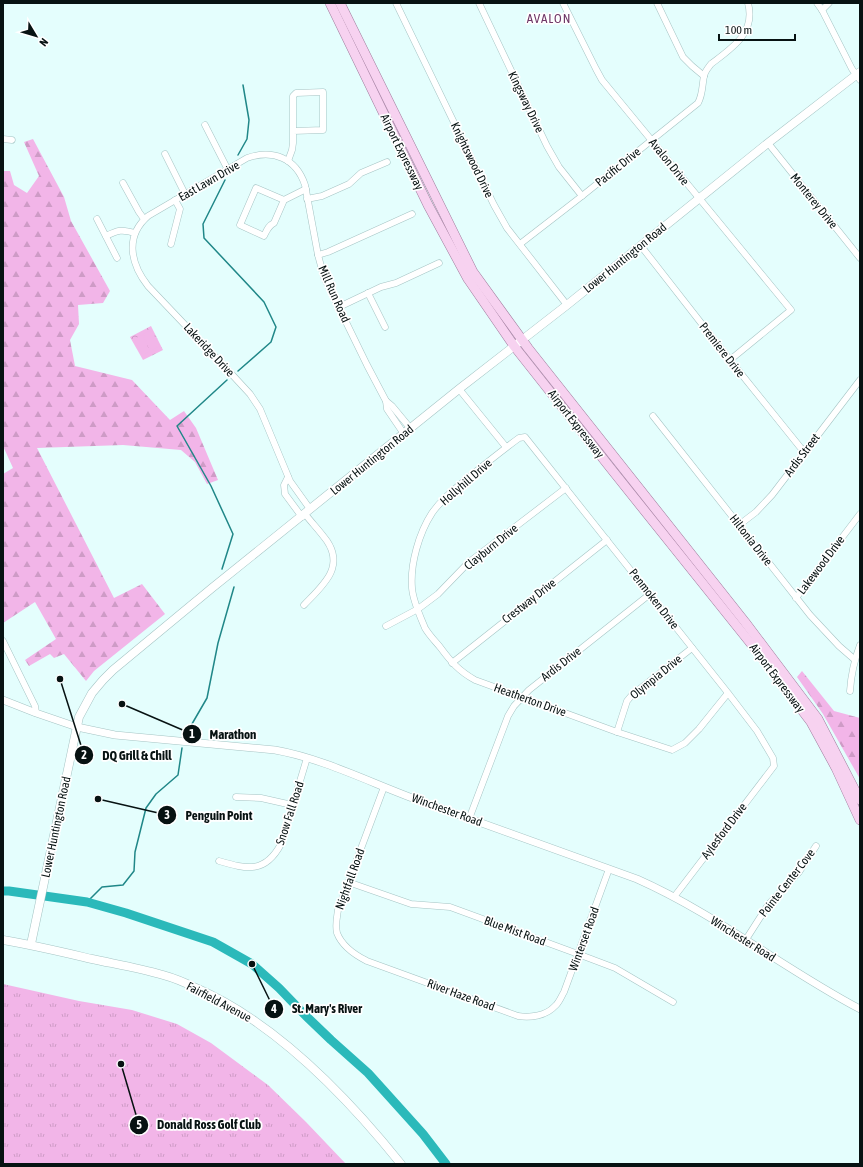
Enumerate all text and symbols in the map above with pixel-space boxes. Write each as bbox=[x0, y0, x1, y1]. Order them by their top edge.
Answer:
district label: AVALON bbox=[527, 11, 571, 26]
north arrow bbox=[16, 16, 56, 56]
scale bar bbox=[719, 16, 795, 42]
text: 100 m bbox=[725, 23, 752, 37]
text: N bbox=[37, 36, 51, 48]
street label: Kingsway Drive bbox=[505, 69, 547, 135]
street label: Airport Expressway bbox=[378, 112, 426, 192]
street label: Knightswood Drive bbox=[448, 120, 496, 200]
street label: Avalon Drive bbox=[646, 136, 692, 188]
street label: Pacific Drive bbox=[593, 145, 643, 189]
street label: East Lawn Drive bbox=[176, 158, 242, 204]
street label: Monterey Drive bbox=[787, 171, 841, 231]
street label: Lower Huntington Road bbox=[581, 220, 669, 296]
street label: Mill Run Road bbox=[315, 263, 353, 325]
street label: Lakeridge Drive bbox=[181, 320, 237, 380]
street label: Premiere Drive bbox=[696, 320, 748, 380]
street label: Airport Expressway bbox=[545, 387, 607, 461]
street label: Lower Huntington Road bbox=[328, 422, 416, 498]
street label: Ardis Street bbox=[781, 430, 823, 479]
street label: Hollyhill Drive bbox=[437, 456, 495, 508]
street label: Hiltonia Drive bbox=[727, 512, 775, 568]
street label: Clayburn Drive bbox=[461, 521, 521, 573]
street label: Lakewood Drive bbox=[794, 533, 848, 597]
street label: Penmoken Drive bbox=[626, 566, 682, 632]
street label: Crestway Drive bbox=[499, 576, 559, 626]
street label: Airport Expressway bbox=[747, 641, 808, 715]
street label: Ardis Drive bbox=[538, 644, 584, 684]
street label: Olympia Drive bbox=[627, 652, 685, 702]
street label: Heatherton Drive bbox=[492, 680, 568, 720]
callout: Marathon bbox=[182, 722, 264, 747]
text: 1 bbox=[189, 727, 195, 741]
text: Marathon bbox=[210, 727, 256, 742]
callout: DQ Grill & Chill bbox=[74, 743, 180, 768]
text: 2 bbox=[81, 748, 87, 762]
text: DQ Grill & Chill bbox=[102, 748, 172, 763]
street label: Lower Huntington Road bbox=[38, 775, 74, 879]
street label: Snow Fall Road bbox=[273, 779, 307, 847]
street label: Winchester Road bbox=[410, 791, 484, 829]
street label: Aylesford Drive bbox=[698, 800, 750, 862]
callout: Penguin Point bbox=[157, 803, 260, 828]
text: 3 bbox=[164, 808, 170, 822]
text: Penguin Point bbox=[186, 808, 253, 823]
street label: Nightfall Road bbox=[332, 846, 368, 912]
street label: Pointe Center Cove bbox=[756, 846, 818, 920]
street label: Winterset Road bbox=[566, 905, 602, 973]
street label: Blue Mist Road bbox=[482, 913, 548, 949]
street label: Winchester Road bbox=[708, 913, 778, 965]
street label: River Haze Road bbox=[425, 976, 497, 1014]
street label: Fairfield Avenue bbox=[184, 979, 254, 1025]
callout: St. Mary's River bbox=[264, 996, 370, 1021]
text: St. Mary's River bbox=[292, 1001, 363, 1016]
text: 4 bbox=[270, 1002, 277, 1016]
callout: Donald Ross Golf Club bbox=[129, 1112, 269, 1137]
text: Donald Ross Golf Club bbox=[157, 1117, 261, 1132]
text: 5 bbox=[136, 1118, 142, 1132]

